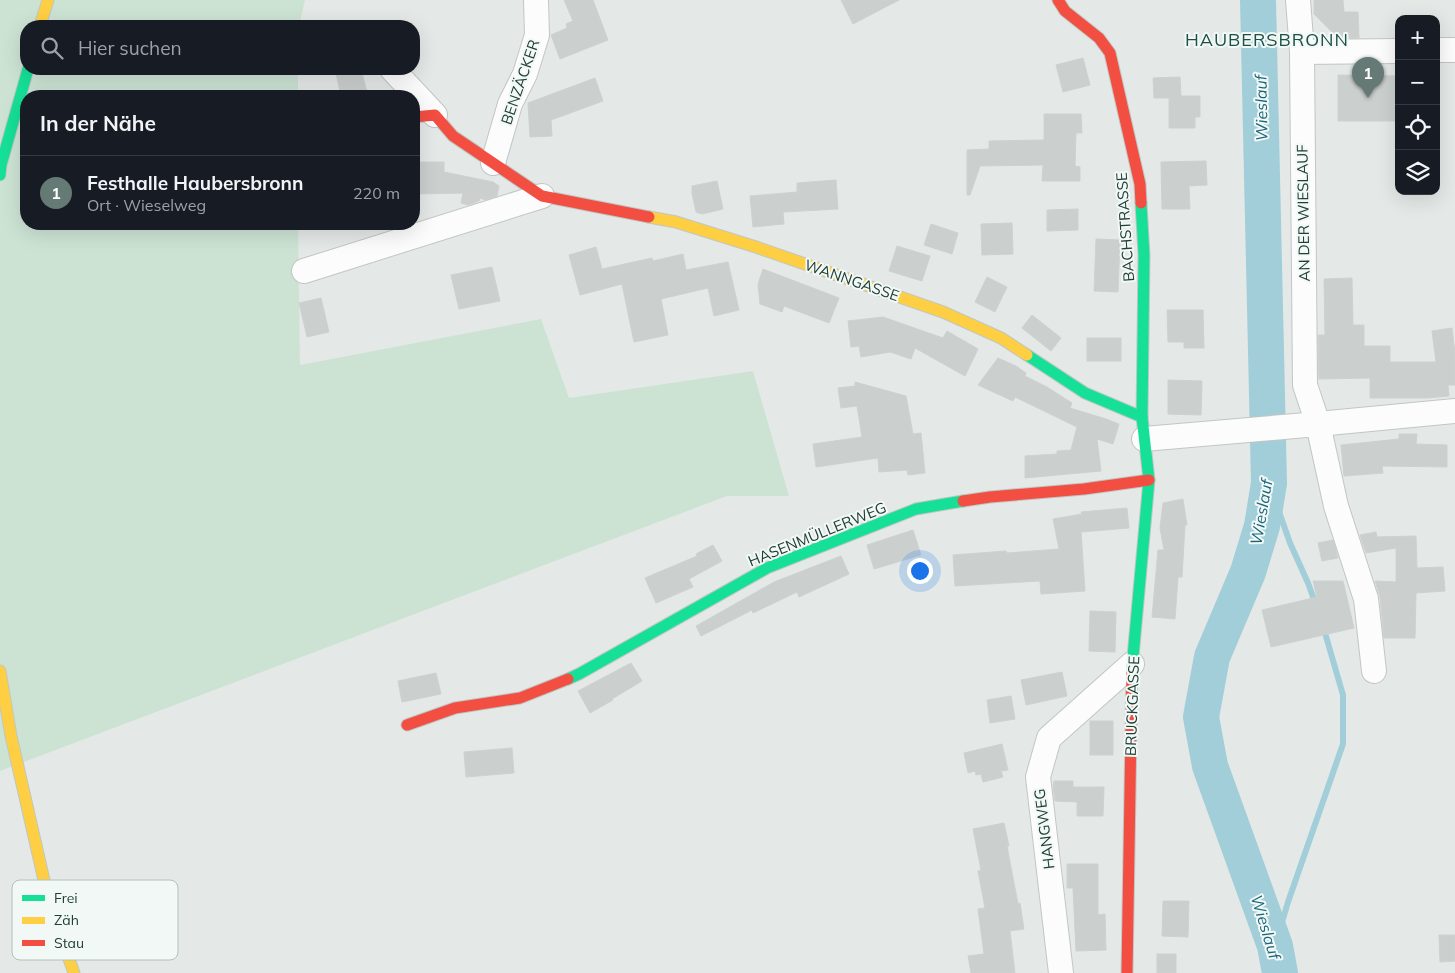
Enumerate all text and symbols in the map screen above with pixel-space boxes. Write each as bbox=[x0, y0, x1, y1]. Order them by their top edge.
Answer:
map controls bbox=[1395, 15, 1440, 195]
button: + bbox=[1395, 15, 1440, 60]
search box bbox=[20, 20, 420, 75]
district label: HAUBERSBRONN bbox=[1185, 28, 1349, 51]
icon: search bbox=[38, 34, 66, 62]
text: Hier suchen bbox=[78, 36, 182, 60]
street label: BENZÄCKER bbox=[497, 37, 543, 127]
pin: 1 bbox=[1352, 57, 1384, 98]
button: − bbox=[1395, 60, 1440, 105]
water label: Wieslauf bbox=[1250, 73, 1272, 141]
button: locate bbox=[1395, 105, 1440, 150]
text: In der Nähe bbox=[40, 110, 156, 136]
street label: AN DER WIESLAUF bbox=[1292, 144, 1314, 282]
button: layers bbox=[1395, 150, 1440, 195]
text: Festhalle Haubersbronn bbox=[87, 171, 304, 195]
street label: BACHSTRASSE bbox=[1112, 172, 1138, 282]
text: 1 bbox=[51, 183, 61, 203]
text: 220 m bbox=[353, 183, 400, 203]
text: Ort · Wieselweg bbox=[87, 195, 206, 215]
street label: WANNGASSE bbox=[802, 255, 902, 305]
water label: Wieslauf bbox=[1245, 476, 1277, 546]
street label: HASENMÜLLERWEG bbox=[745, 498, 889, 570]
your location bbox=[907, 558, 933, 584]
street label: BRUCKGASSE bbox=[1121, 655, 1143, 756]
street label: HANGWEG bbox=[1030, 788, 1058, 870]
legend bbox=[12, 880, 178, 960]
text: Frei bbox=[54, 889, 78, 907]
water label: Wieslauf bbox=[1247, 892, 1286, 963]
text: Zäh bbox=[54, 911, 79, 929]
text: Stau bbox=[54, 934, 84, 952]

